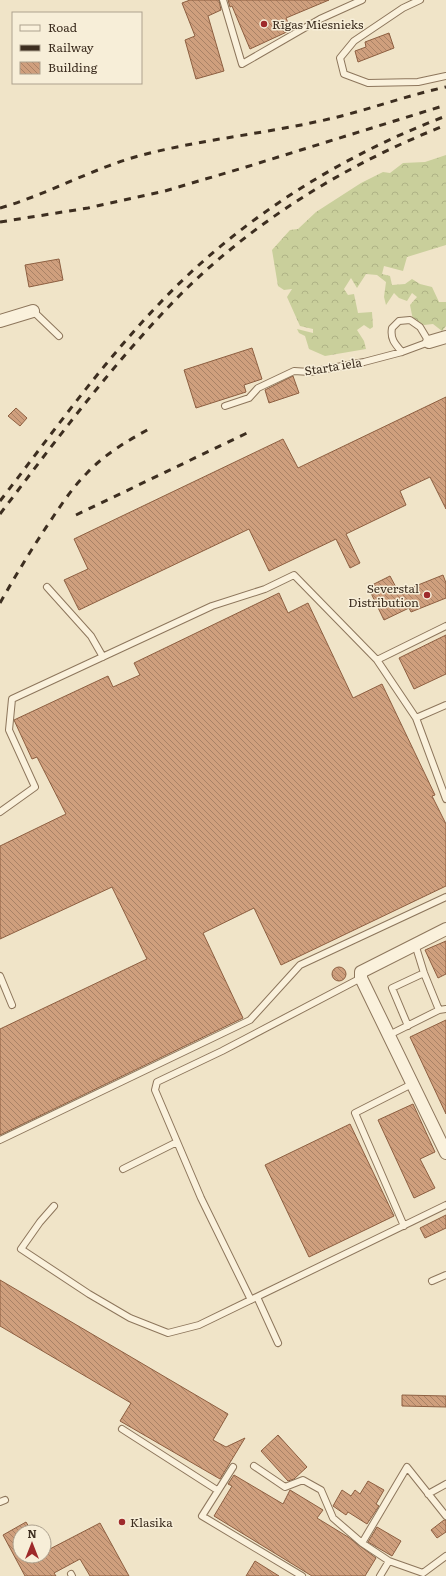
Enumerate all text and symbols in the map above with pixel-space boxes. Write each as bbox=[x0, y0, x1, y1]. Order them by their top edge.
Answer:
legend bbox=[12, 12, 142, 84]
place label: Rīgas Miesnieks bbox=[272, 15, 364, 33]
text: Road bbox=[48, 18, 78, 36]
marker: Rīgas Miesnieks bbox=[259, 19, 269, 29]
text: Railway bbox=[48, 38, 94, 56]
text: Building bbox=[48, 58, 98, 76]
street label: Starta iela bbox=[303, 352, 364, 379]
place label: Severstal Distribution bbox=[348, 579, 419, 611]
marker: Severstal Distribution bbox=[422, 590, 432, 600]
place label: Klasika bbox=[130, 1513, 173, 1531]
marker: Klasika bbox=[117, 1517, 127, 1527]
north arrow bbox=[12, 1524, 52, 1564]
text: N bbox=[27, 1525, 37, 1541]

